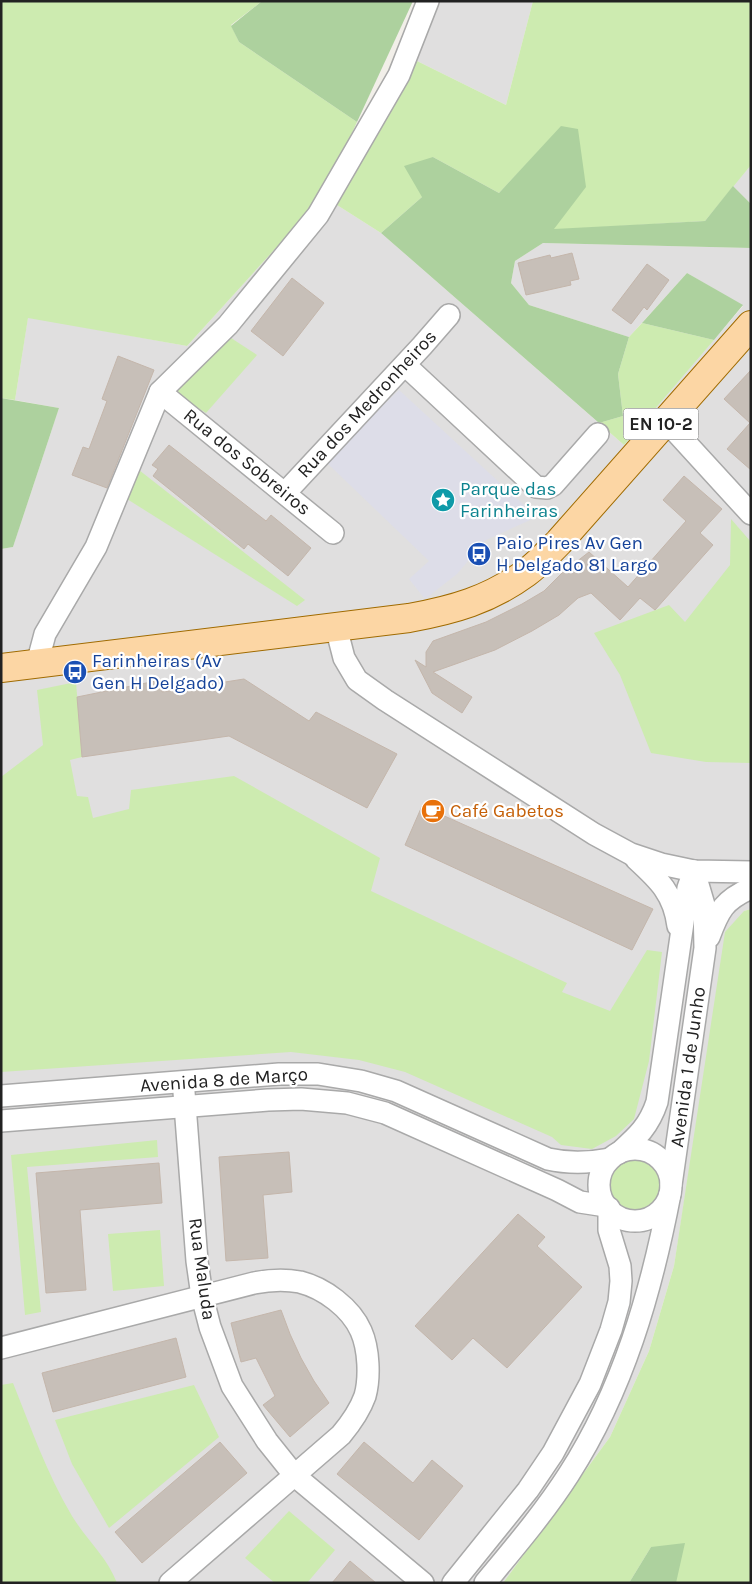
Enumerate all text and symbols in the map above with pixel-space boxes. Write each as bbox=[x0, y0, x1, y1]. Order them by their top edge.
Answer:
street label: Rua dos Medronheiros bbox=[293, 325, 441, 483]
street label: Rua dos Sobreiros bbox=[179, 404, 315, 520]
road number: EN 10-2 bbox=[624, 408, 698, 439]
place label: Parque das Farinheiras bbox=[460, 478, 558, 522]
place icon: Parque das Farinheiras bbox=[430, 487, 456, 513]
place label: Paio Pires Av Gen H Delgado 81 Largo bbox=[496, 532, 658, 576]
bus stop icon: Paio Pires Av Gen H Delgado 81 Largo bbox=[466, 541, 492, 567]
place label: Farinheiras (Av Gen H Delgado) bbox=[92, 650, 224, 694]
bus stop icon: Farinheiras (Av Gen H Delgado) bbox=[62, 659, 88, 685]
cafe icon: Café Gabetos bbox=[420, 798, 446, 824]
place label: Café Gabetos bbox=[450, 800, 564, 822]
street label: Avenida 1 de Junho bbox=[666, 985, 710, 1149]
street label: Avenida 8 de Março bbox=[139, 1063, 309, 1097]
street label: Rua Maluda bbox=[184, 1216, 220, 1322]

